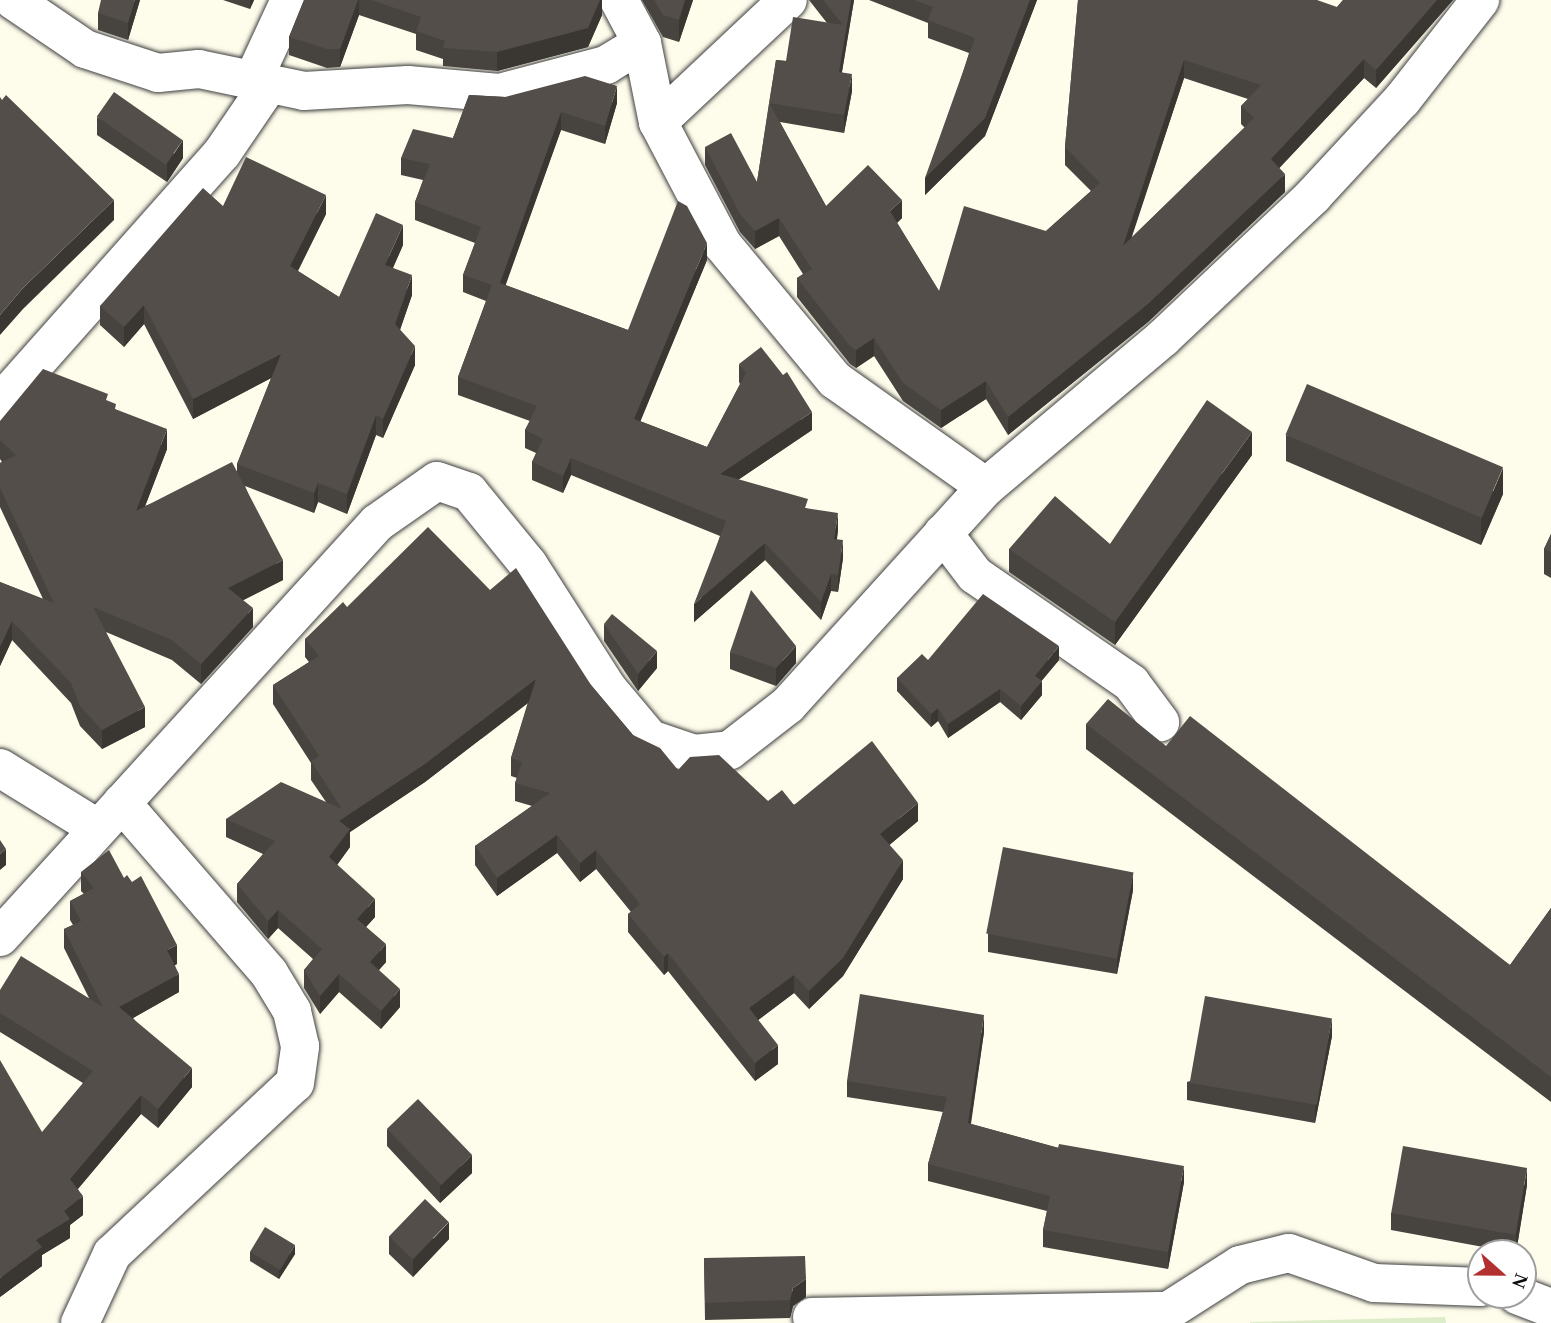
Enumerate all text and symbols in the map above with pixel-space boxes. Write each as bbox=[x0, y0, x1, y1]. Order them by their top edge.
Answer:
north arrow bbox=[1467, 1239, 1537, 1309]
text: N bbox=[1508, 1271, 1532, 1291]

